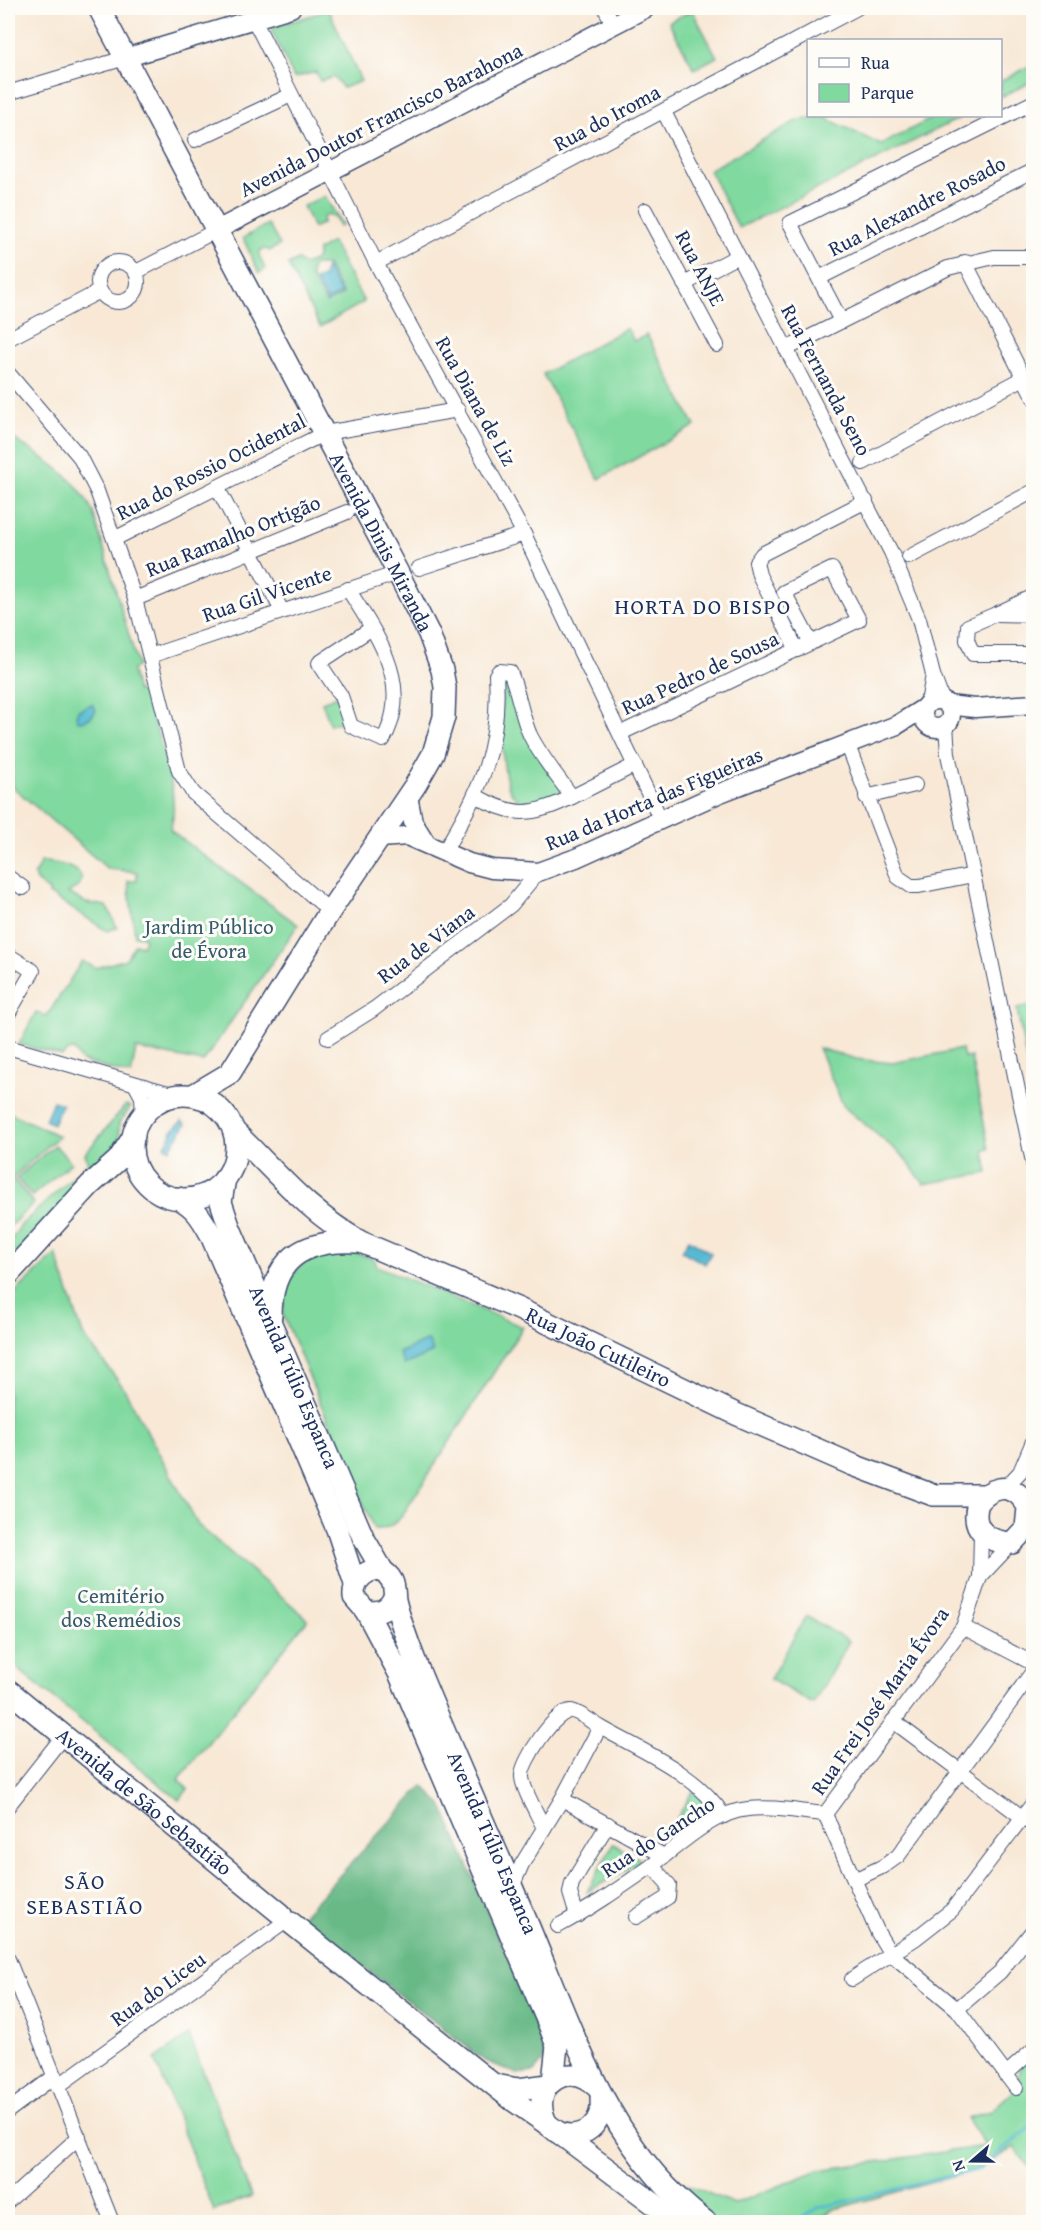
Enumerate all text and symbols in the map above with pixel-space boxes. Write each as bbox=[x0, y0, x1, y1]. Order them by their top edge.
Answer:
street label: Avenida Doutor Francisco Barahona bbox=[234, 34, 528, 205]
legend bbox=[807, 39, 1002, 117]
text: Rua bbox=[861, 49, 890, 76]
street label: Rua do Iroma bbox=[548, 76, 666, 159]
text: Parque bbox=[861, 79, 914, 106]
street label: Rua Alexandre Rosado bbox=[823, 147, 1011, 264]
street label: Rua ANJE bbox=[668, 224, 733, 311]
street label: Rua Fernanda Seno bbox=[773, 298, 880, 461]
street label: Rua Diana de Liz bbox=[428, 330, 525, 471]
street label: Rua do Rossio Ocidental bbox=[110, 405, 311, 528]
street label: Avenida Dinis Miranda bbox=[322, 446, 441, 637]
street label: Rua Ramalho Ortigão bbox=[141, 486, 325, 585]
street label: Rua Gil Vicente bbox=[198, 557, 336, 630]
district label: HORTA DO BISPO bbox=[614, 590, 792, 622]
street label: Rua Pedro de Sousa bbox=[616, 622, 784, 723]
street label: Rua da Horta das Figueiras bbox=[540, 739, 767, 858]
street label: Rua de Viana bbox=[370, 897, 481, 991]
park label: Jardim Público de Évora bbox=[141, 911, 274, 966]
street label: Avenida Túlio Espanca bbox=[241, 1280, 348, 1473]
street label: Rua João Cutileiro bbox=[521, 1299, 676, 1395]
park label: Cemitério dos Remédios bbox=[61, 1580, 181, 1635]
street label: Rua Frei José Maria Évora bbox=[803, 1600, 956, 1801]
street label: Avenida de São Sebastião bbox=[50, 1720, 239, 1883]
street label: Avenida Túlio Espanca bbox=[440, 1746, 546, 1939]
street label: Rua do Gancho bbox=[595, 1788, 721, 1885]
district label: SÃO SEBASTIÃO bbox=[26, 1865, 144, 1922]
street label: Rua do Liceu bbox=[104, 1943, 212, 2034]
north arrow bbox=[942, 2131, 1002, 2191]
text: N bbox=[945, 2157, 971, 2175]

